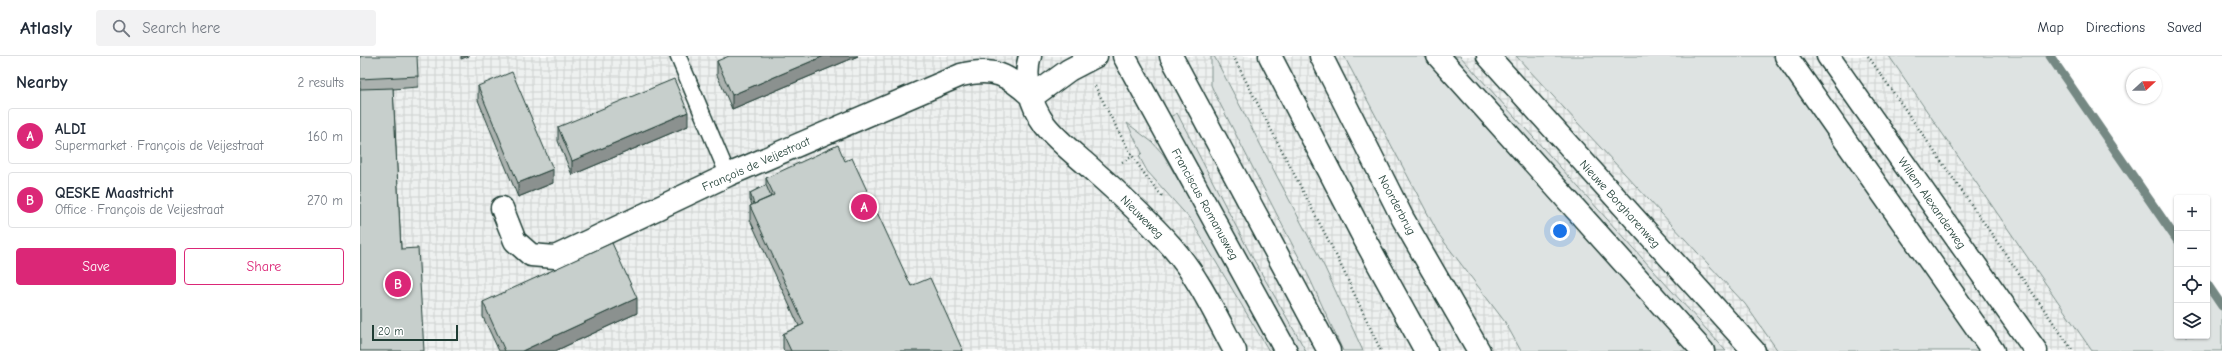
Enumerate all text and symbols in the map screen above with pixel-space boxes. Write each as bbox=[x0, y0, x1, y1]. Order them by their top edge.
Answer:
search box bbox=[96, 10, 376, 46]
text: Atlasly bbox=[20, 17, 72, 39]
icon: search bbox=[110, 17, 132, 39]
text: Search here bbox=[142, 19, 220, 37]
text: Map bbox=[2037, 19, 2064, 36]
text: Directions bbox=[2086, 19, 2145, 36]
text: Saved bbox=[2167, 19, 2202, 36]
north arrow bbox=[2126, 68, 2162, 104]
text: Nearby bbox=[16, 73, 67, 92]
text: 2 results bbox=[297, 75, 344, 90]
text: ALDI bbox=[55, 120, 86, 138]
text: A bbox=[26, 129, 34, 144]
text: 160 m bbox=[308, 129, 343, 144]
street label: François de Veijestraat bbox=[700, 134, 813, 194]
text: Supermarket · François de Veijestraat bbox=[55, 138, 264, 153]
street label: Franciscus Romanusweg bbox=[1169, 146, 1241, 262]
street label: Willem Alexanderweg bbox=[1895, 154, 1969, 252]
street label: Nieuwe Borgharenweg bbox=[1577, 157, 1663, 251]
street label: Noorderbrug bbox=[1375, 173, 1419, 237]
text: QESKE Maastricht bbox=[55, 184, 173, 202]
pin: A bbox=[851, 192, 877, 222]
text: B bbox=[26, 193, 34, 208]
text: 270 m bbox=[307, 193, 343, 208]
street label: Nieuweweg bbox=[1118, 193, 1166, 241]
map controls bbox=[2174, 195, 2210, 339]
button: + bbox=[2174, 195, 2210, 231]
text: Office · François de Veijestraat bbox=[55, 202, 224, 217]
your location bbox=[1550, 221, 1570, 241]
button: − bbox=[2174, 231, 2210, 267]
button: Save bbox=[16, 248, 176, 285]
button: Share bbox=[184, 248, 344, 285]
button: locate bbox=[2174, 267, 2210, 303]
pin: B bbox=[385, 269, 411, 299]
button: layers bbox=[2174, 303, 2210, 339]
scale bar bbox=[372, 323, 458, 342]
text: 20 m bbox=[378, 325, 403, 338]

